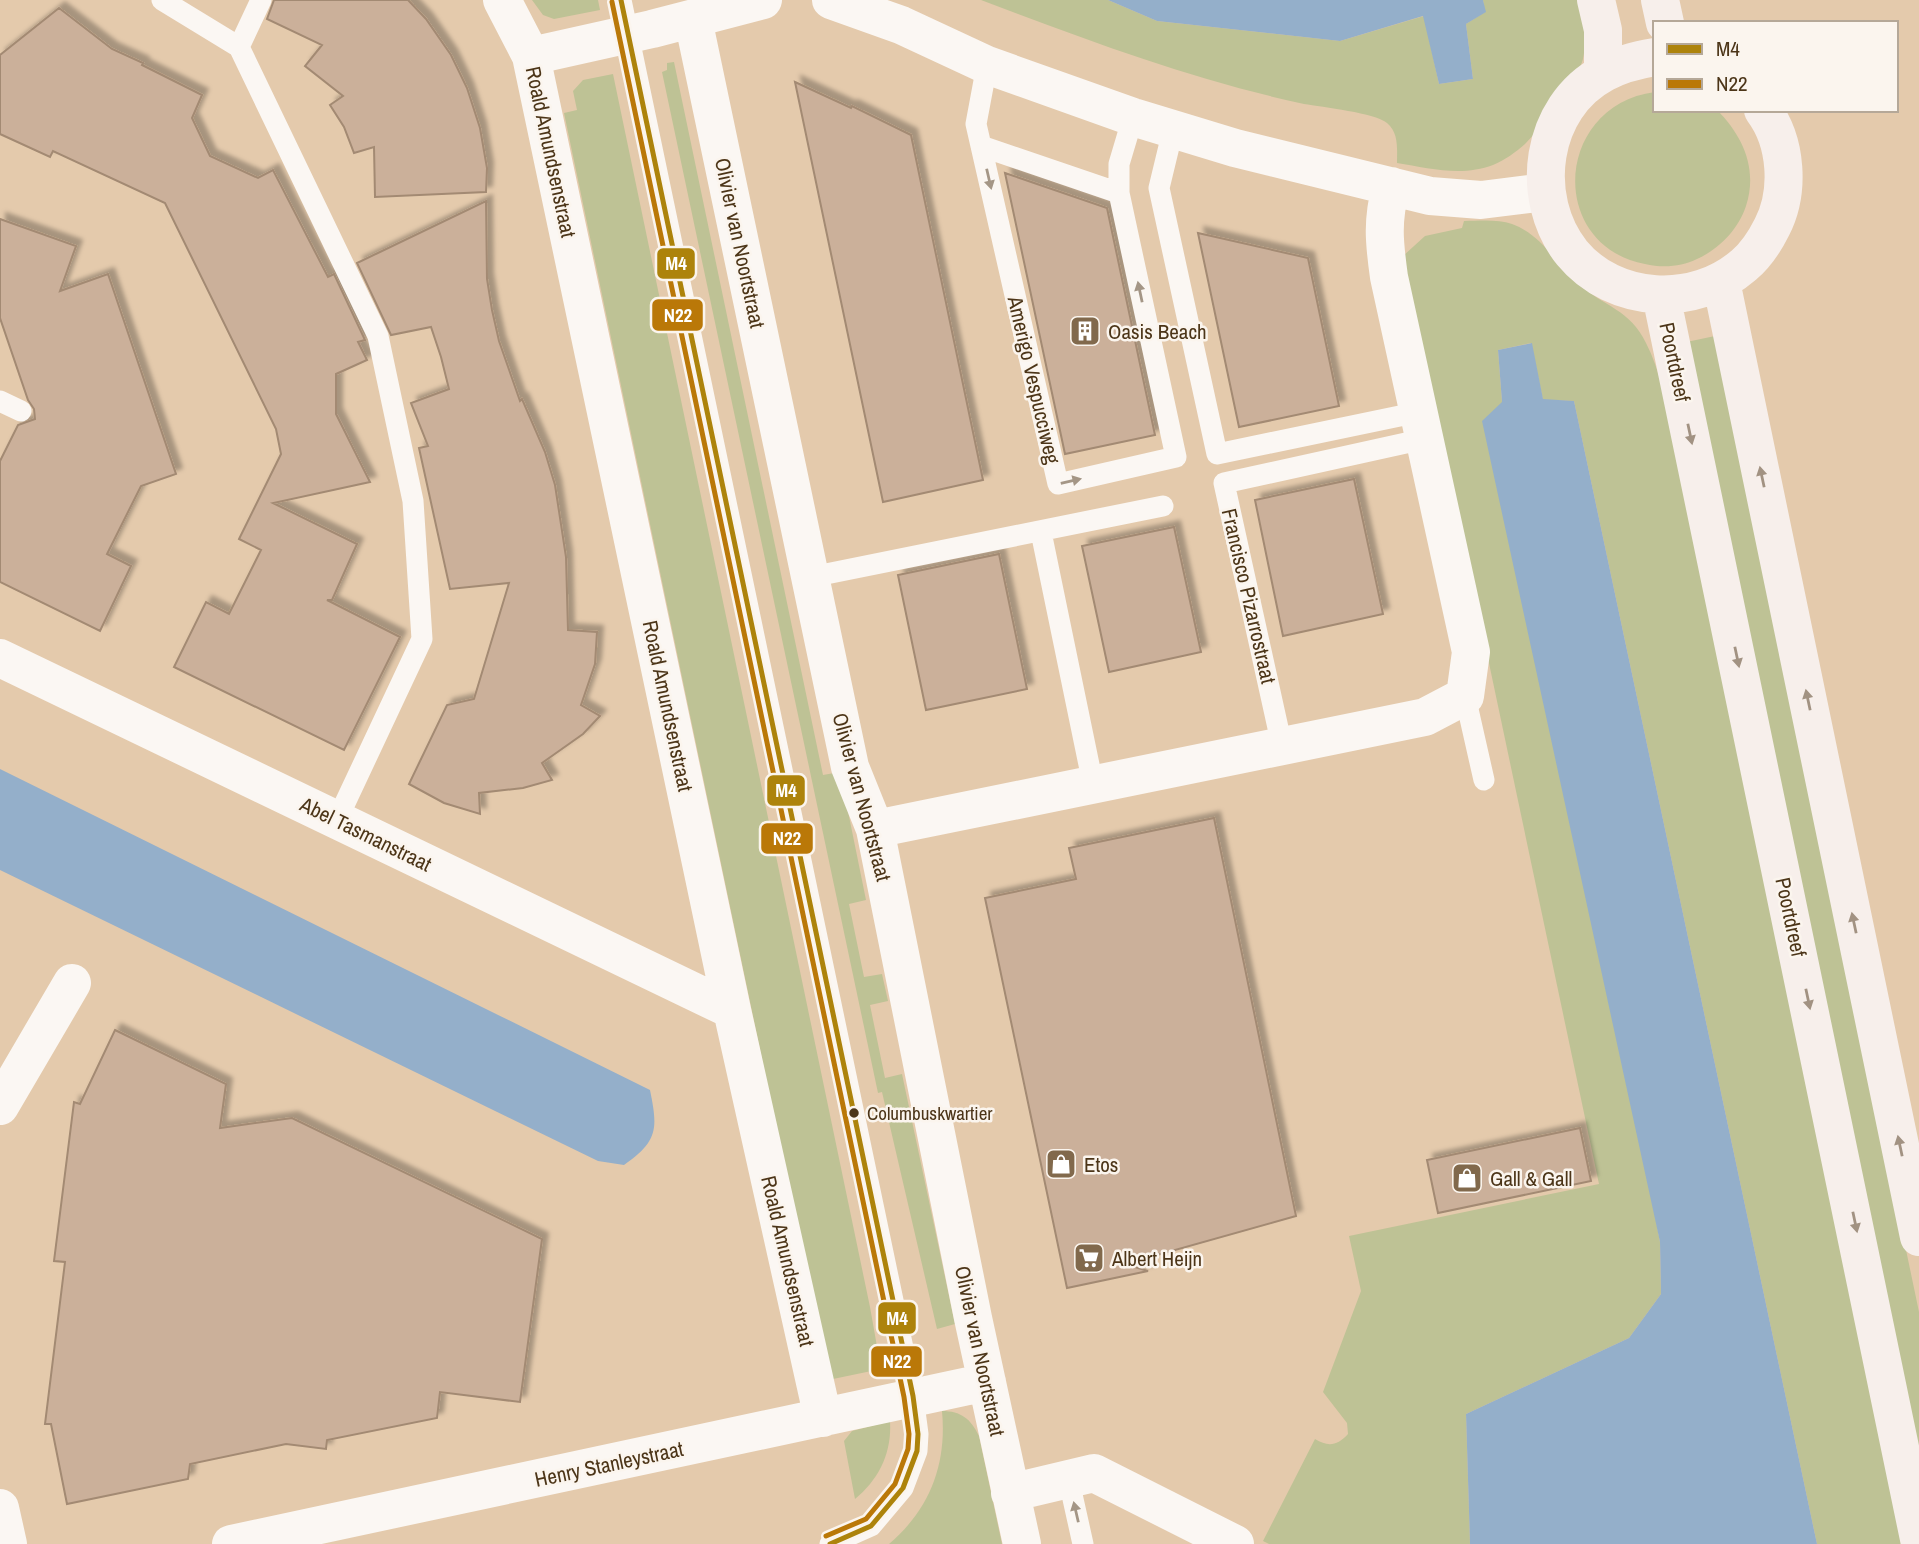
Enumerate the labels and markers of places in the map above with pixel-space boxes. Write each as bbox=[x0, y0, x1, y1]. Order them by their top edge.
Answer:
building icon: Oasis Beach bbox=[1068, 314, 1102, 348]
place label: Oasis Beach bbox=[1108, 317, 1207, 346]
place label: Columbuskwartier bbox=[867, 1100, 993, 1126]
marker: Columbuskwartier bbox=[847, 1106, 861, 1120]
shop icon: Etos bbox=[1044, 1147, 1078, 1181]
place label: Etos bbox=[1084, 1150, 1118, 1179]
shop icon: Gall & Gall bbox=[1450, 1161, 1484, 1195]
place label: Gall & Gall bbox=[1490, 1164, 1572, 1193]
supermarket icon: Albert Heijn bbox=[1072, 1241, 1106, 1275]
place label: Albert Heijn bbox=[1111, 1244, 1202, 1273]

